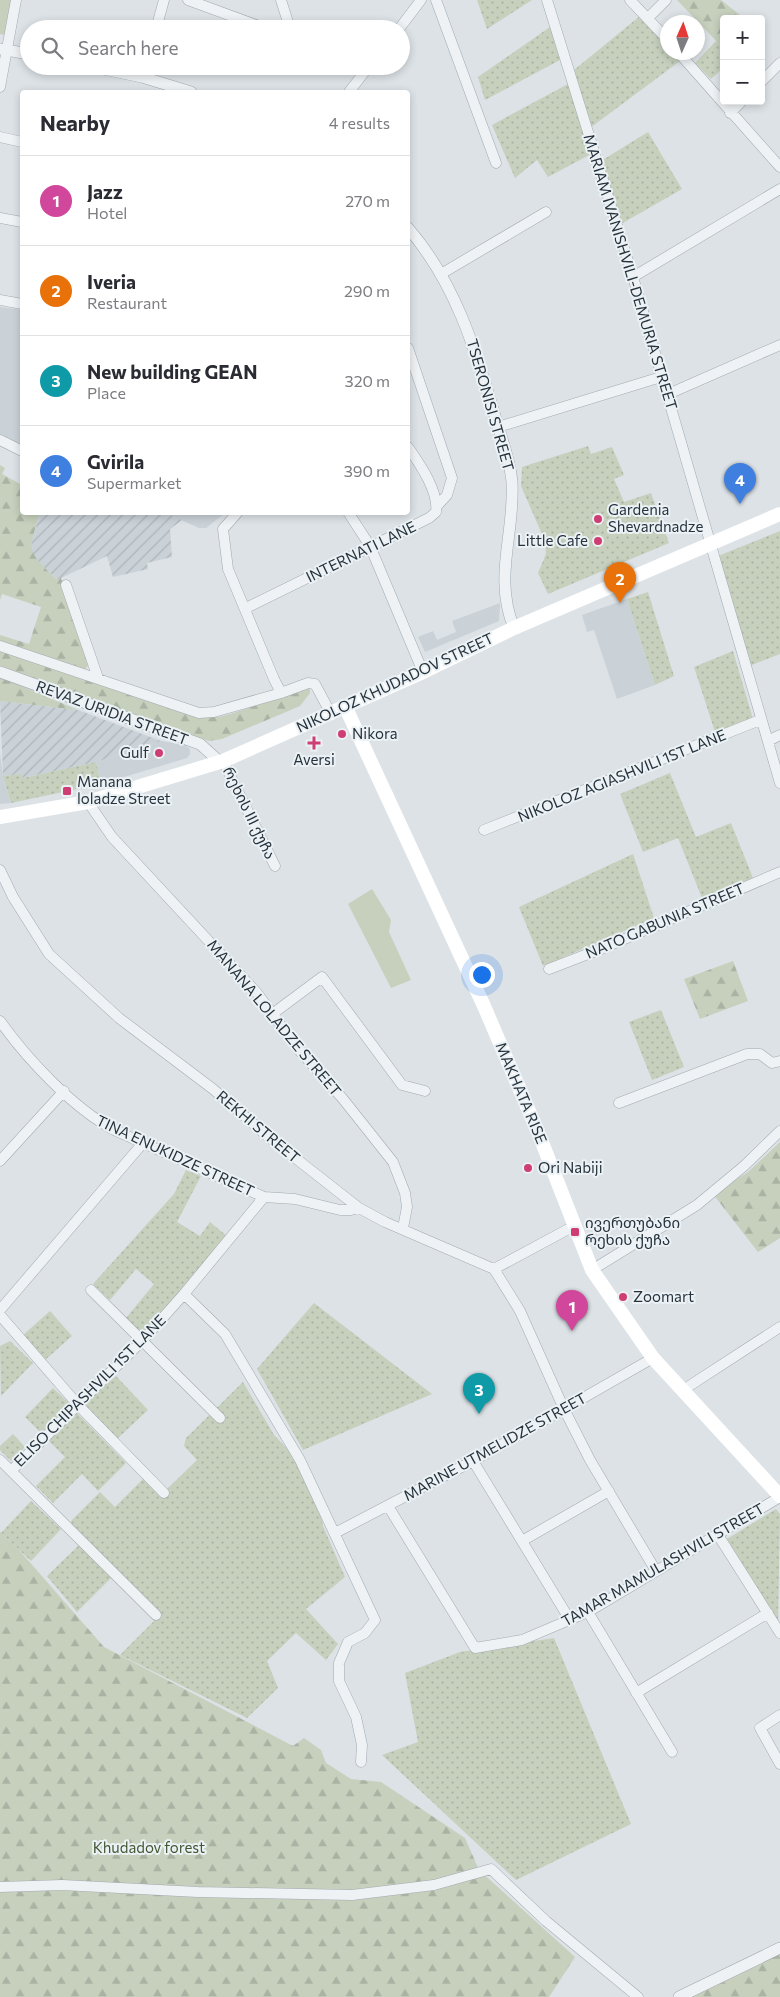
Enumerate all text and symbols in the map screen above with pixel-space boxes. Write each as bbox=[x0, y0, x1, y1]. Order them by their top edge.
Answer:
north arrow bbox=[660, 15, 705, 60]
map controls bbox=[720, 15, 765, 105]
button: + bbox=[720, 15, 765, 60]
search box bbox=[20, 20, 410, 75]
icon: search bbox=[38, 34, 66, 62]
text: Search here bbox=[78, 36, 178, 59]
button: − bbox=[720, 60, 765, 105]
text: Nearby bbox=[40, 110, 110, 135]
text: 4 results bbox=[329, 113, 390, 132]
street label: MARIAM IVANISHVILI-DEMURIA STREET bbox=[580, 132, 682, 412]
text: Jazz bbox=[87, 180, 123, 203]
text: 1 bbox=[52, 191, 60, 210]
text: 270 m bbox=[345, 191, 390, 210]
text: Hotel bbox=[87, 203, 127, 222]
text: Iveria bbox=[87, 270, 136, 293]
text: 2 bbox=[51, 281, 61, 300]
text: 290 m bbox=[344, 281, 390, 300]
text: Restaurant bbox=[87, 293, 167, 312]
street label: TSERONISI STREET bbox=[464, 337, 519, 473]
text: New building GEAN bbox=[87, 360, 257, 383]
text: 3 bbox=[51, 371, 61, 390]
text: 320 m bbox=[345, 371, 390, 390]
text: Place bbox=[87, 383, 126, 402]
text: Gvirila bbox=[87, 450, 144, 473]
text: 4 bbox=[51, 461, 61, 480]
text: 390 m bbox=[344, 461, 390, 480]
pin: 4 bbox=[724, 463, 756, 504]
text: Supermarket bbox=[87, 473, 182, 492]
place label: Gardenia Shevardnadze bbox=[608, 500, 703, 535]
marker: Gardenia Shevardnadze bbox=[592, 513, 604, 525]
street label: INTERNATI LANE bbox=[303, 517, 419, 586]
place label: Little Cafe bbox=[517, 531, 588, 549]
marker: Little Cafe bbox=[592, 535, 604, 547]
pin: 2 bbox=[604, 562, 636, 603]
street label: NIKOLOZ KHUDADOV STREET bbox=[293, 628, 496, 736]
street label: REVAZ URIDIA STREET bbox=[34, 676, 191, 748]
place label: Nikora bbox=[352, 724, 398, 742]
street label: NIKOLOZ AGIASHVILI 1ST LANE bbox=[515, 725, 728, 825]
marker: Nikora bbox=[336, 728, 348, 740]
marker: Aversi bbox=[308, 737, 320, 749]
place label: Gulf bbox=[120, 743, 149, 761]
marker: Gulf bbox=[153, 747, 165, 759]
place label: Aversi bbox=[293, 750, 335, 768]
street label: რეხის III ქუჩა bbox=[219, 763, 280, 862]
place label: Manana loladze Street bbox=[77, 772, 171, 807]
marker: Manana loladze Street bbox=[61, 785, 73, 797]
street label: NATO GABUNIA STREET bbox=[582, 878, 747, 962]
street label: MANANA LOLADZE STREET bbox=[204, 935, 346, 1100]
your location bbox=[469, 962, 495, 988]
street label: MAKHATA RISE bbox=[492, 1039, 551, 1146]
street label: REKHI STREET bbox=[213, 1086, 304, 1166]
street label: TINA ENUKIDZE STREET bbox=[94, 1111, 258, 1200]
place label: Ori Nabiji bbox=[538, 1158, 603, 1176]
marker: Ori Nabiji bbox=[522, 1162, 534, 1174]
place label: ივერთუბანი რეხის ქუჩა bbox=[585, 1213, 680, 1249]
marker: ივერთუბანი რეხის ქუჩა bbox=[569, 1226, 581, 1238]
place label: Zoomart bbox=[633, 1287, 694, 1305]
pin: 1 bbox=[556, 1290, 588, 1331]
marker: Zoomart bbox=[617, 1291, 629, 1303]
street label: ELISO CHIPASHVILI 1ST LANE bbox=[10, 1311, 169, 1470]
pin: 3 bbox=[463, 1373, 495, 1414]
street label: MARINE UTMELIDZE STREET bbox=[400, 1388, 589, 1504]
street label: TAMAR MAMULASHVILI STREET bbox=[558, 1498, 767, 1630]
park label: Khudadov forest bbox=[93, 1838, 205, 1856]

